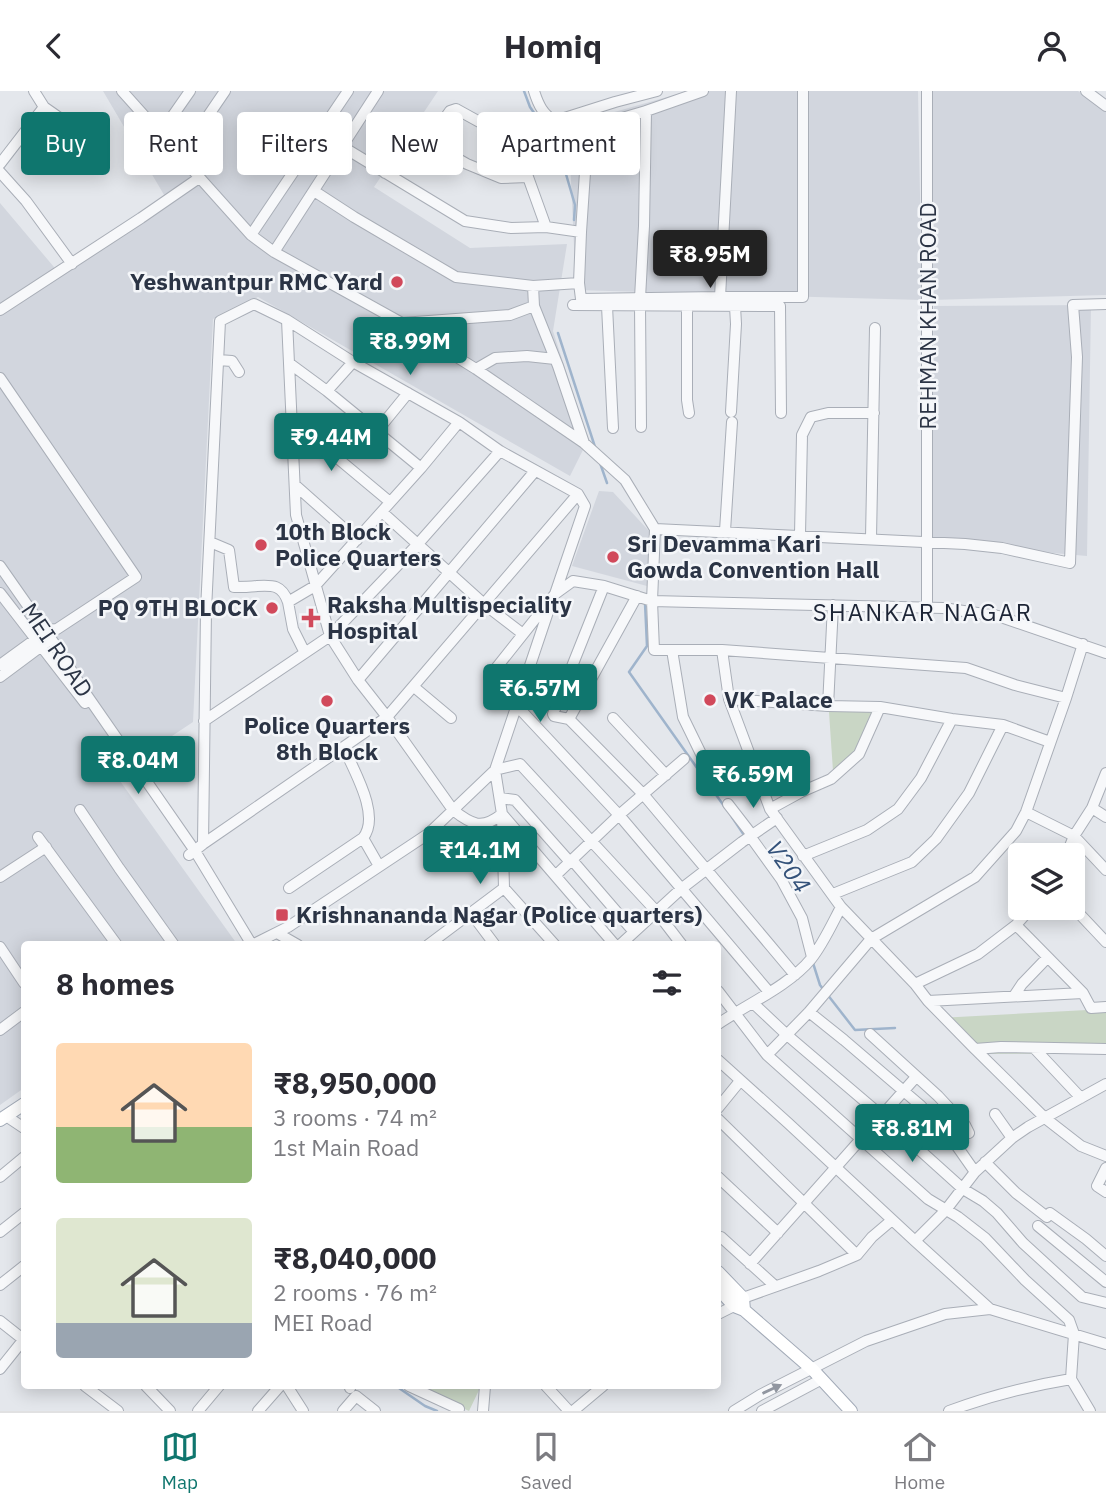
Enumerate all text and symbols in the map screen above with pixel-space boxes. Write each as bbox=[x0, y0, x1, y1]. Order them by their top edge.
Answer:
text: Homiq bbox=[504, 25, 602, 67]
icon: back bbox=[35, 27, 73, 65]
icon: person bbox=[1033, 27, 1071, 65]
chip: Buy bbox=[21, 112, 110, 175]
chip: Rent bbox=[124, 112, 223, 175]
chip: Filters bbox=[237, 112, 352, 175]
chip: New bbox=[366, 112, 463, 175]
chip: Apartment bbox=[477, 112, 640, 175]
street label: REHMAN KHAN ROAD bbox=[912, 202, 942, 430]
pin: ₹8.95M bbox=[653, 231, 767, 290]
text: ₹8.95M bbox=[669, 238, 751, 268]
place label: Yeshwantpur RMC Yard bbox=[130, 266, 383, 296]
marker: Yeshwantpur RMC Yard bbox=[389, 274, 405, 290]
pin: ₹8.99M bbox=[353, 317, 467, 377]
text: ₹8.99M bbox=[369, 325, 451, 355]
pin: ₹9.44M bbox=[274, 413, 388, 473]
text: ₹9.44M bbox=[290, 421, 372, 451]
place label: 10th Block Police Quarters bbox=[275, 516, 441, 572]
place label: Sri Devamma Kari Gowda Convention Hall bbox=[627, 528, 879, 584]
marker: 10th Block Police Quarters bbox=[253, 537, 269, 553]
marker: Sri Devamma Kari Gowda Convention Hall bbox=[605, 549, 621, 565]
place label: Raksha Multispeciality Hospital bbox=[327, 589, 572, 645]
place label: PQ 9TH BLOCK bbox=[98, 592, 258, 622]
district label: SHANKAR NAGAR bbox=[813, 596, 1033, 628]
street label: MEI ROAD bbox=[15, 597, 100, 702]
marker: PQ 9TH BLOCK bbox=[264, 600, 280, 616]
marker: Raksha Multispeciality Hospital bbox=[301, 608, 321, 628]
pin: ₹6.57M bbox=[483, 665, 597, 724]
text: ₹6.57M bbox=[499, 672, 581, 702]
place label: VK Palace bbox=[724, 684, 833, 714]
marker: VK Palace bbox=[702, 692, 718, 708]
marker: Police Quarters 8th Block bbox=[319, 693, 335, 709]
place label: Police Quarters 8th Block bbox=[244, 710, 410, 766]
pin: ₹8.04M bbox=[81, 737, 195, 796]
text: ₹8.04M bbox=[97, 744, 179, 774]
pin: ₹6.59M bbox=[696, 751, 810, 810]
text: ₹6.59M bbox=[712, 758, 794, 788]
pin: ₹14.1M bbox=[423, 827, 537, 886]
text: ₹14.1M bbox=[439, 834, 521, 864]
water label: V204 bbox=[759, 834, 818, 899]
map controls bbox=[1008, 843, 1085, 920]
button: layers bbox=[1008, 843, 1085, 920]
place label: Krishnananda Nagar (Police quarters) bbox=[296, 899, 702, 929]
marker: Krishnananda Nagar (Police quarters) bbox=[274, 907, 290, 923]
text: 8 homes bbox=[56, 964, 175, 1003]
icon: filters bbox=[648, 964, 686, 1002]
text: ₹8,950,000 bbox=[273, 1063, 436, 1102]
icon: home bbox=[112, 1071, 196, 1155]
text: 3 rooms · 74 m² bbox=[273, 1102, 437, 1132]
pin: ₹8.81M bbox=[855, 1105, 969, 1164]
text: ₹8.81M bbox=[871, 1112, 953, 1142]
text: 1st Main Road bbox=[273, 1132, 419, 1162]
text: ₹8,040,000 bbox=[273, 1238, 436, 1277]
icon: home bbox=[112, 1246, 196, 1330]
text: 2 rooms · 76 m² bbox=[273, 1277, 437, 1307]
text: MEI Road bbox=[273, 1307, 373, 1337]
one-way arrow bbox=[762, 1383, 782, 1395]
tab: Map bbox=[161, 1428, 199, 1494]
tab: Saved bbox=[521, 1428, 572, 1494]
tab: Home bbox=[894, 1428, 945, 1494]

